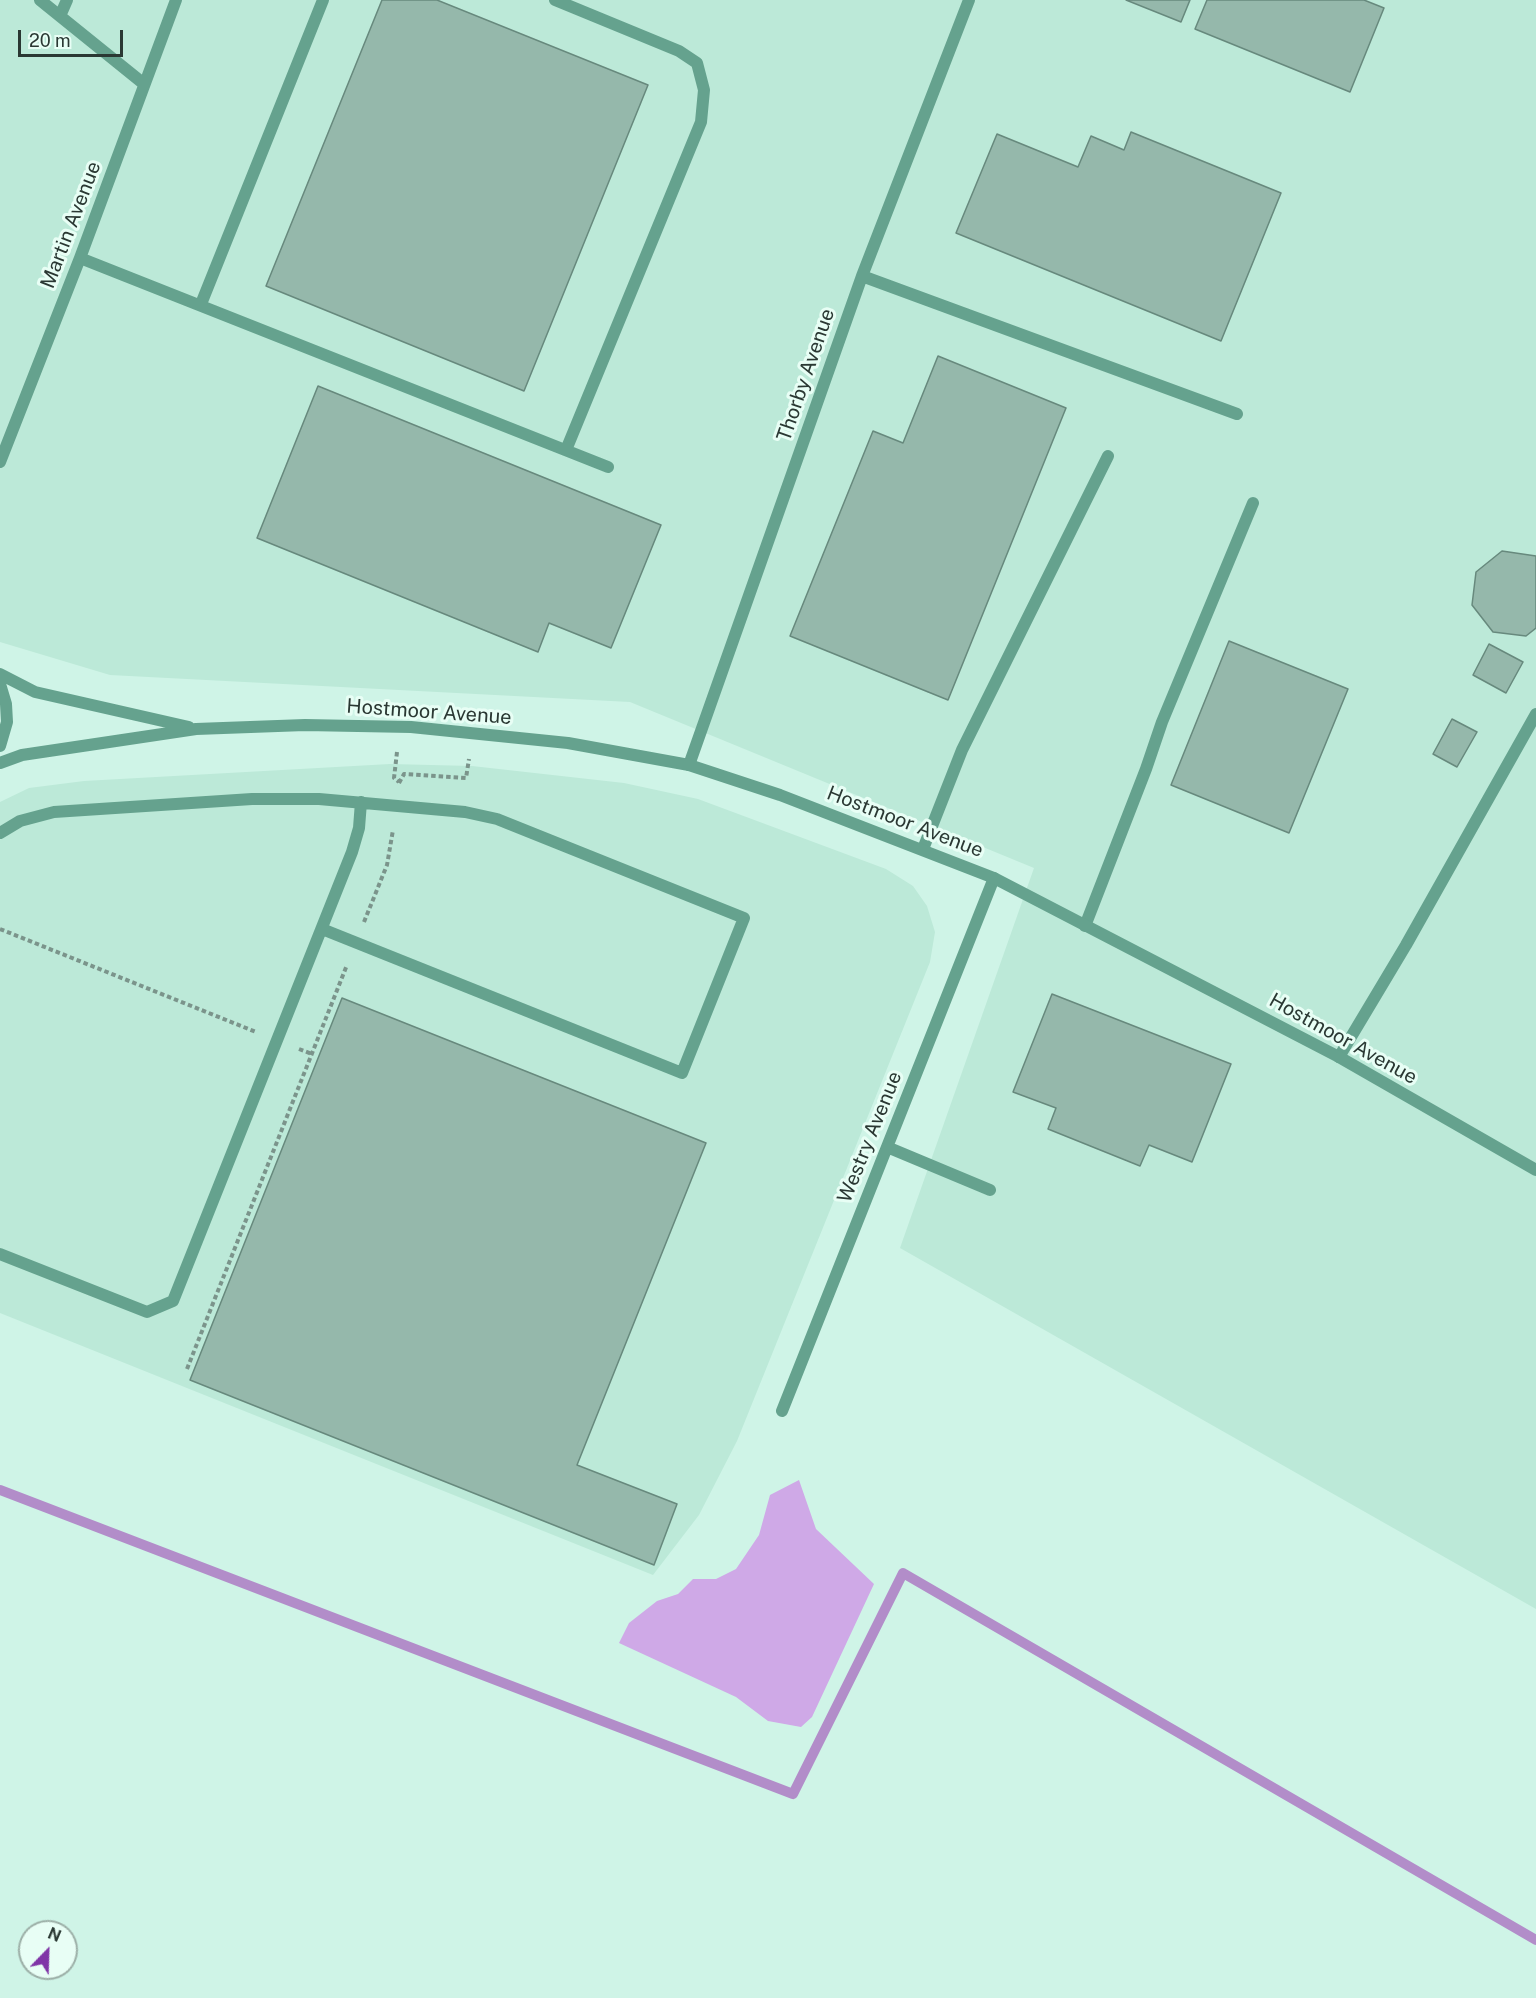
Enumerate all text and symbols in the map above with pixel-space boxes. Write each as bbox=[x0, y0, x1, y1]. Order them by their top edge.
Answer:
scale bar bbox=[21, 18, 126, 56]
text: 20 m bbox=[29, 30, 71, 51]
street label: Martin Avenue bbox=[36, 158, 106, 292]
street label: Thorby Avenue bbox=[772, 306, 840, 444]
street label: Hostmoor Avenue bbox=[346, 694, 512, 730]
street label: Hostmoor Avenue bbox=[823, 781, 987, 863]
street label: Hostmoor Avenue bbox=[1265, 988, 1421, 1090]
street label: Westry Avenue bbox=[833, 1068, 907, 1206]
north arrow bbox=[18, 1920, 78, 1980]
text: N bbox=[45, 1924, 64, 1946]

